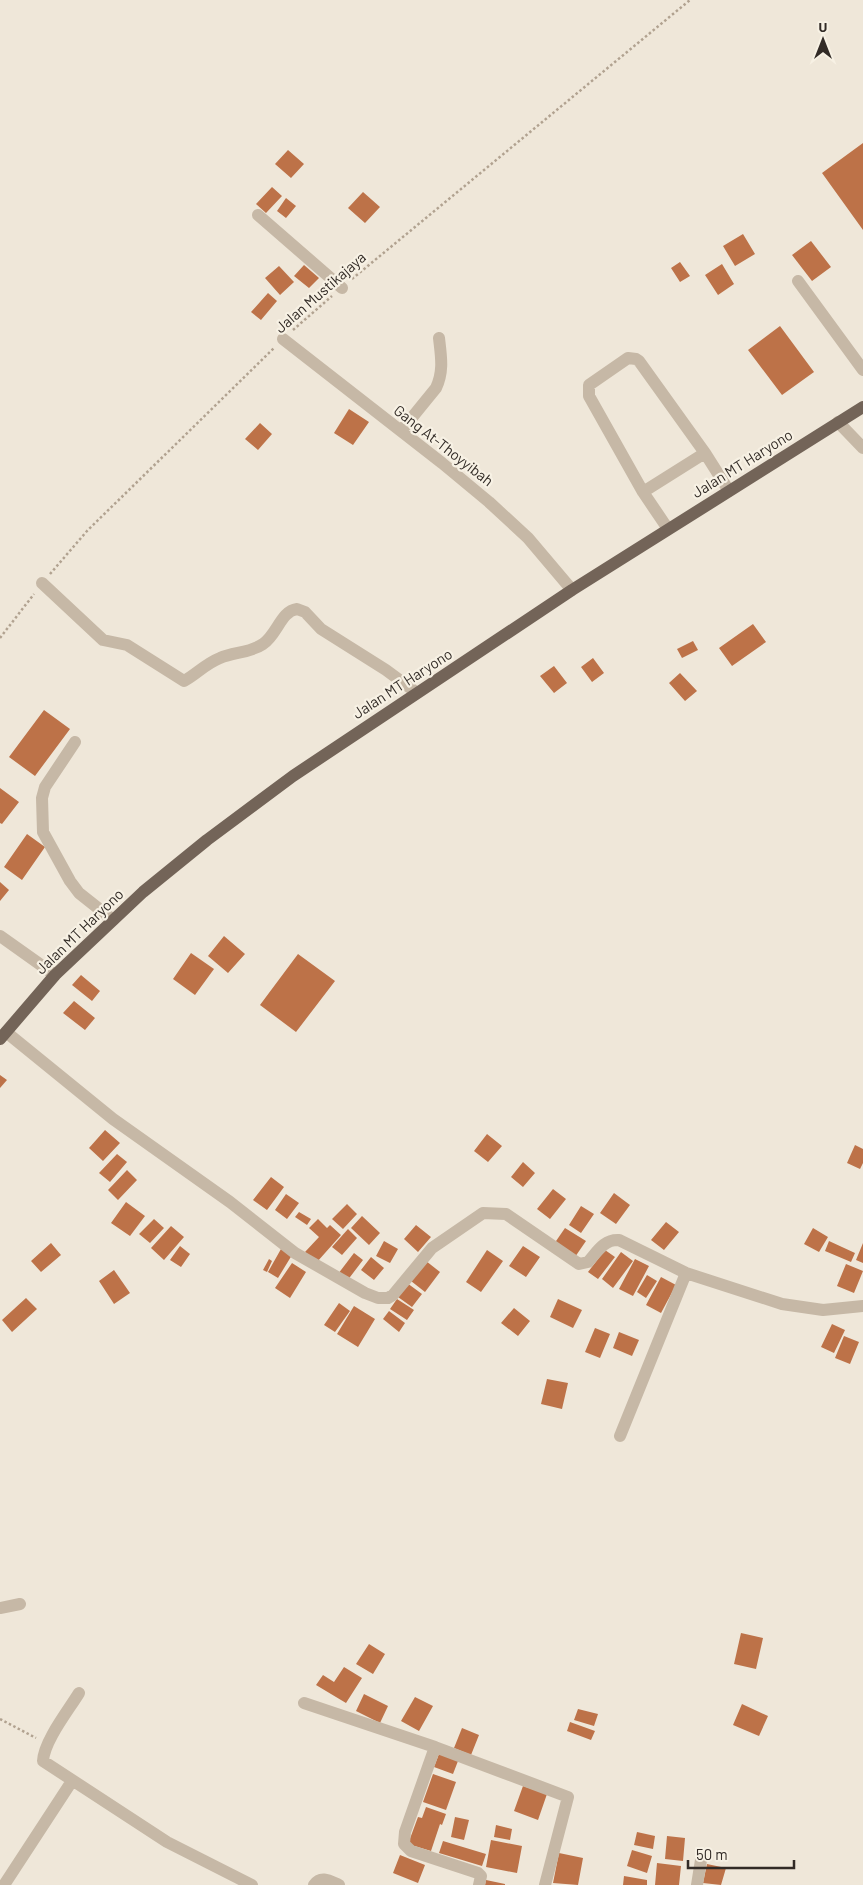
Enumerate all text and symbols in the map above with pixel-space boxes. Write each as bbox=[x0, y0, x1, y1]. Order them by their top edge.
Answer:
north arrow bbox=[798, 15, 848, 65]
text: U bbox=[819, 18, 828, 35]
street label: Jalan Mustikajaya bbox=[271, 248, 369, 336]
street label: Gang At-Thoyyibah bbox=[391, 401, 497, 489]
street label: Jalan MT Haryono bbox=[688, 425, 796, 501]
street label: Jalan MT Haryono bbox=[349, 644, 455, 722]
street label: Jalan MT Haryono bbox=[31, 885, 127, 977]
scale bar bbox=[688, 1838, 794, 1870]
text: 50 m bbox=[696, 1845, 728, 1863]

